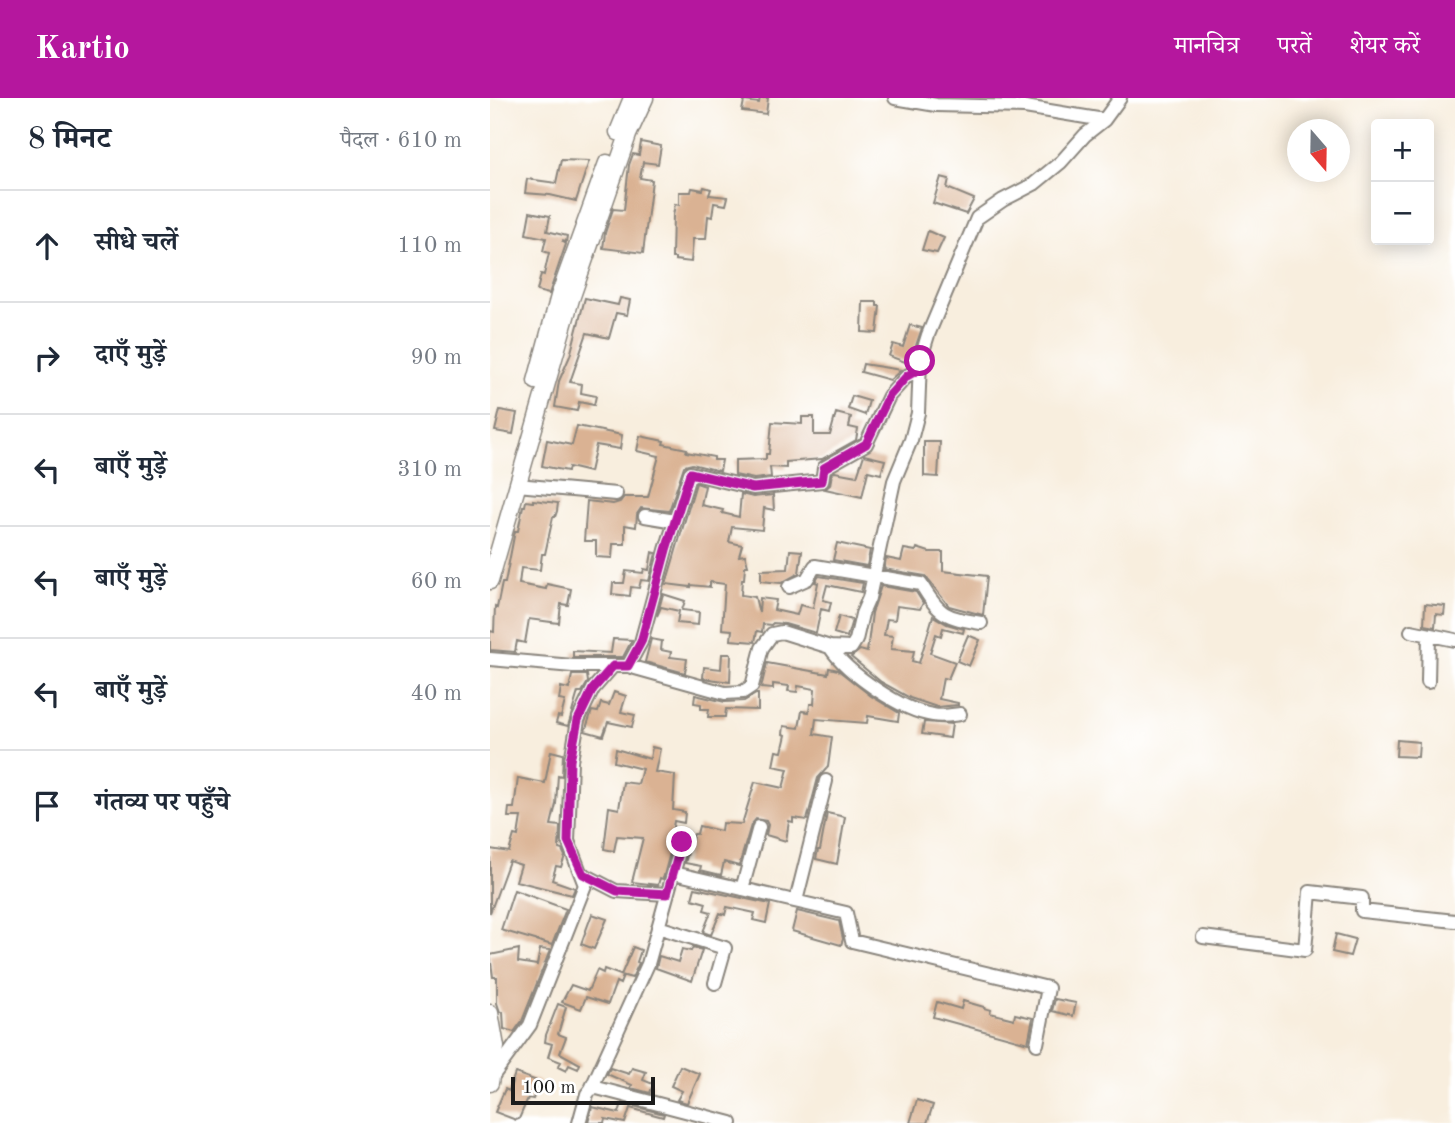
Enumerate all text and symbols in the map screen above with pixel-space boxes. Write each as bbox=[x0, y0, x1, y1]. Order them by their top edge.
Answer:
text: Kartio bbox=[35, 33, 130, 66]
text: मानचित्र bbox=[1174, 35, 1239, 59]
text: परतें bbox=[1277, 35, 1312, 59]
text: शेयर करें bbox=[1350, 35, 1420, 59]
north arrow bbox=[1287, 119, 1350, 182]
map controls bbox=[1371, 119, 1434, 245]
button: + bbox=[1371, 119, 1434, 182]
text: 8 मिनट bbox=[28, 125, 111, 155]
text: पैदल · 610 m bbox=[340, 129, 462, 152]
button: − bbox=[1371, 182, 1434, 245]
icon: ahead bbox=[28, 227, 66, 265]
text: सीधे चलें bbox=[95, 230, 178, 256]
text: 110 m bbox=[397, 234, 462, 257]
icon: right bbox=[28, 339, 66, 377]
text: दाएँ मुड़ें bbox=[95, 342, 166, 368]
route start bbox=[904, 345, 935, 376]
text: 90 m bbox=[411, 346, 462, 369]
icon: left bbox=[28, 451, 66, 489]
text: बाएँ मुड़ें bbox=[95, 454, 167, 480]
text: 310 m bbox=[397, 458, 462, 481]
icon: left bbox=[28, 563, 66, 601]
text: बाएँ मुड़ें bbox=[95, 566, 167, 592]
text: 60 m bbox=[411, 570, 462, 593]
icon: left bbox=[28, 675, 66, 713]
text: बाएँ मुड़ें bbox=[95, 678, 167, 704]
text: 40 m bbox=[411, 682, 462, 705]
icon: arrive bbox=[28, 787, 66, 825]
text: गंतव्य पर पहुँचे bbox=[95, 790, 230, 816]
route end bbox=[666, 826, 697, 857]
scale bar bbox=[511, 1074, 654, 1106]
text: 100 m bbox=[522, 1079, 575, 1098]

